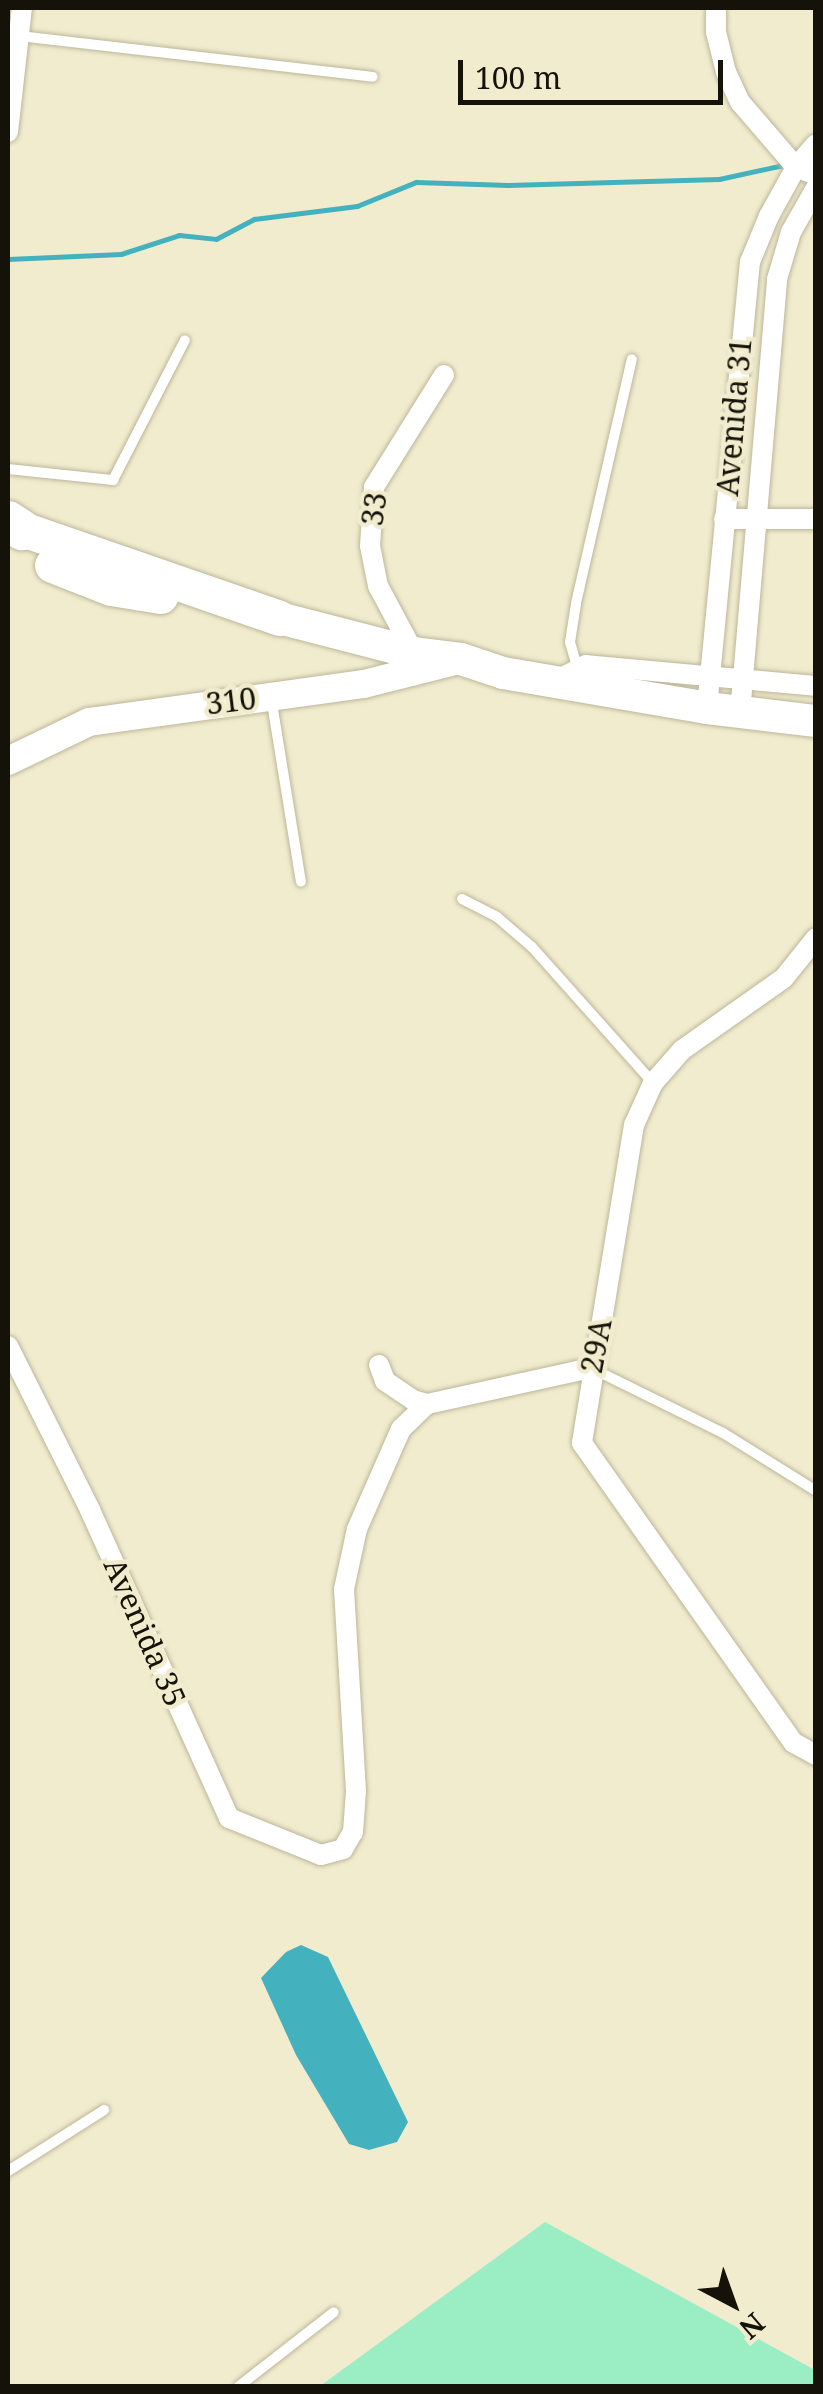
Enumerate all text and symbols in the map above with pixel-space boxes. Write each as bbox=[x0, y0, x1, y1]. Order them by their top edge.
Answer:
scale bar bbox=[463, 40, 728, 102]
text: 100 m bbox=[475, 57, 561, 98]
street label: Avenida 31 bbox=[709, 337, 759, 497]
street label: 33 bbox=[354, 490, 394, 528]
street label: 310 bbox=[204, 680, 258, 722]
street label: 29A bbox=[573, 1316, 619, 1376]
street label: Avenida 35 bbox=[96, 1552, 194, 1712]
north arrow bbox=[683, 2254, 783, 2354]
text: N bbox=[732, 2305, 773, 2348]

